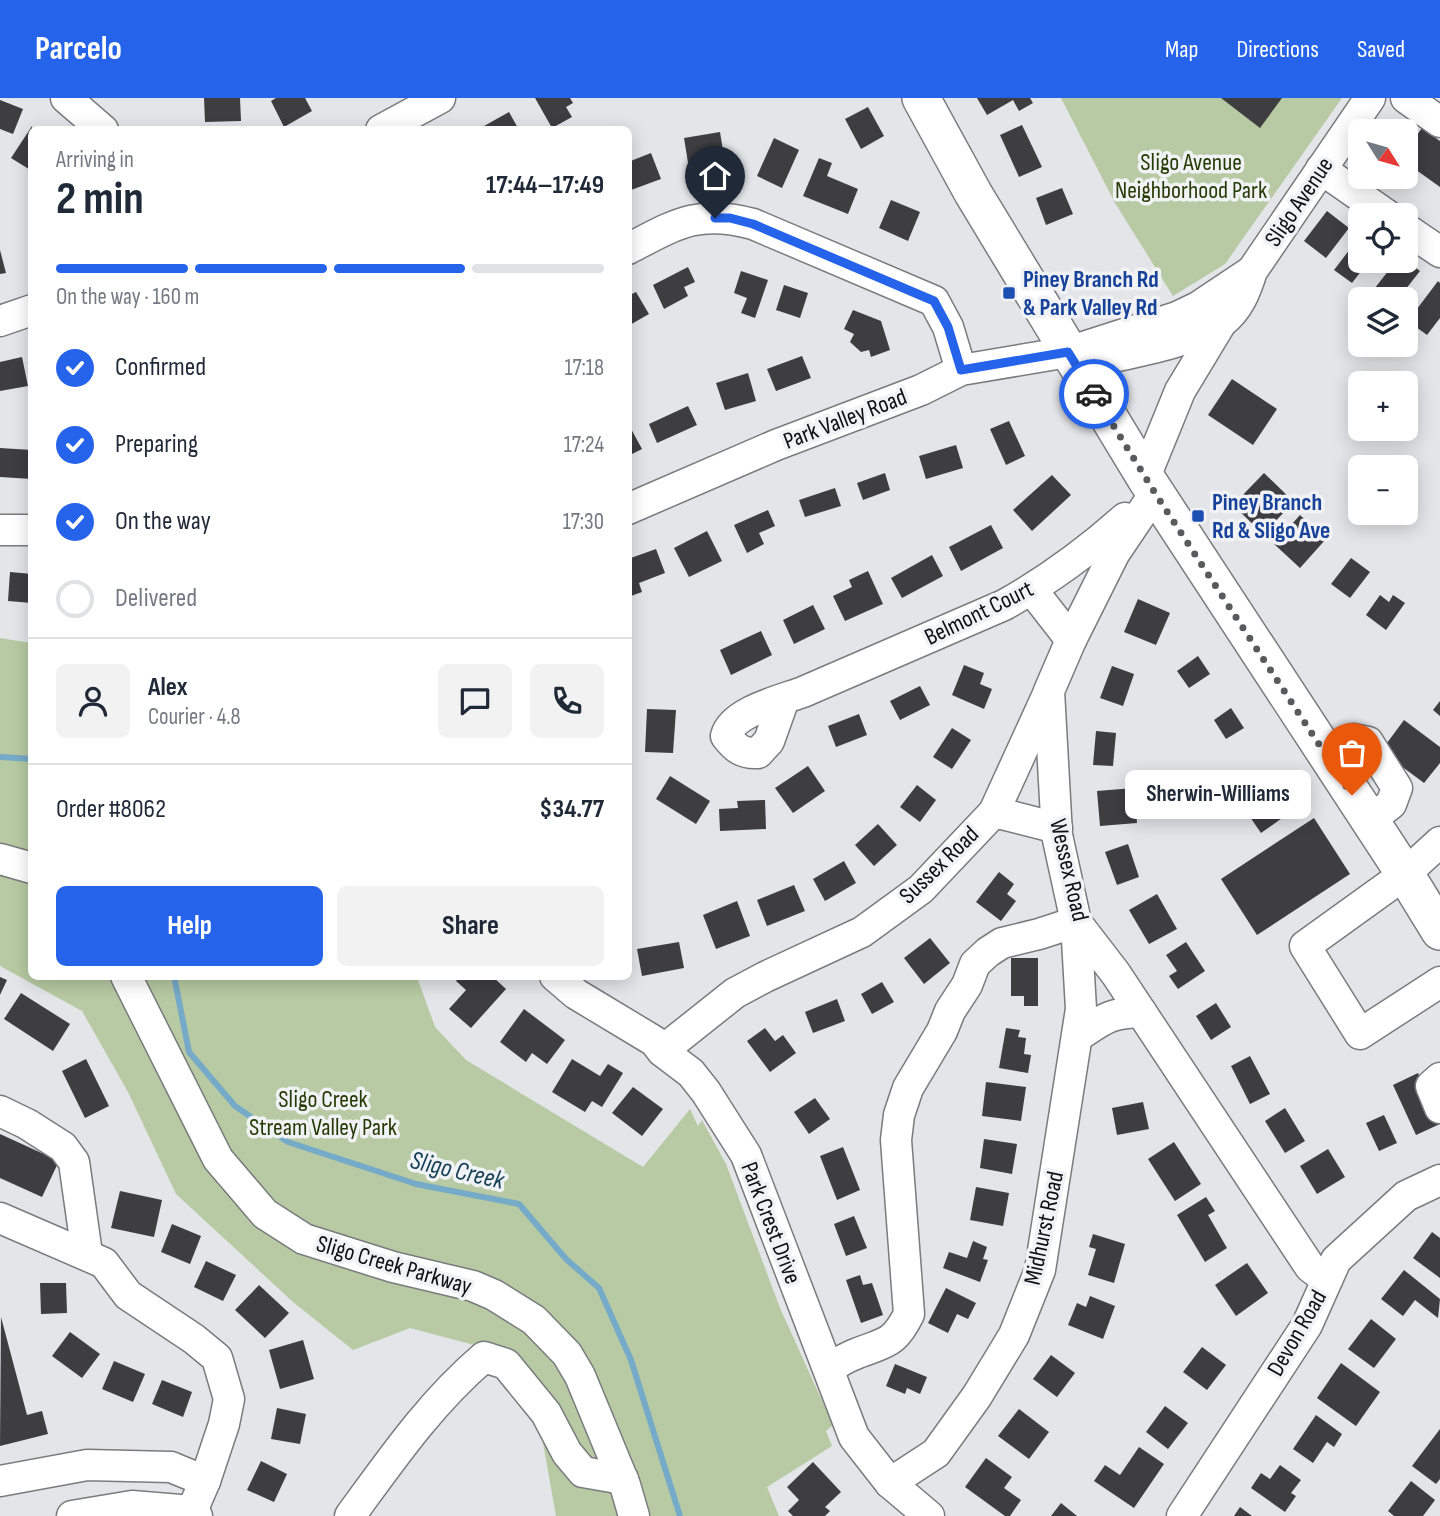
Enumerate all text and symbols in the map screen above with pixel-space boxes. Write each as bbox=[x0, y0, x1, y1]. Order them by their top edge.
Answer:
text: Parcelo bbox=[35, 29, 122, 69]
text: Map bbox=[1165, 35, 1198, 64]
text: Directions bbox=[1236, 35, 1319, 64]
text: Saved bbox=[1357, 35, 1405, 64]
north arrow bbox=[1348, 119, 1418, 189]
map controls bbox=[1348, 119, 1418, 525]
text: Arriving in bbox=[56, 146, 134, 174]
pin bbox=[685, 146, 745, 218]
park label: Sligo Avenue Neighborhood Park bbox=[1115, 148, 1267, 205]
street label: Sligo Avenue bbox=[1259, 152, 1339, 252]
icon: home bbox=[696, 157, 734, 195]
text: 17:44–17:49 bbox=[486, 170, 604, 201]
text: 2 min bbox=[56, 172, 144, 227]
button: locate bbox=[1348, 203, 1418, 273]
place label: Piney Branch Rd & Park Valley Rd bbox=[1023, 265, 1159, 322]
text: On the way · 160 m bbox=[56, 283, 199, 311]
marker: Piney Branch Rd & Park Valley Rd bbox=[1001, 285, 1017, 301]
button: layers bbox=[1348, 287, 1418, 357]
icon: check bbox=[56, 349, 94, 387]
text: Confirmed bbox=[115, 352, 206, 383]
text: 17:18 bbox=[564, 354, 604, 382]
courier bbox=[1059, 359, 1129, 429]
button: + bbox=[1348, 371, 1418, 441]
icon: car bbox=[1075, 375, 1113, 413]
street label: Park Valley Road bbox=[779, 382, 911, 456]
icon: check bbox=[56, 426, 94, 464]
text: Preparing bbox=[115, 429, 198, 460]
text: 17:24 bbox=[564, 431, 604, 459]
button: − bbox=[1348, 455, 1418, 525]
place label: Piney Branch Rd & Sligo Ave bbox=[1212, 488, 1330, 545]
icon: check bbox=[56, 503, 94, 541]
text: On the way bbox=[115, 506, 211, 537]
text: 17:30 bbox=[563, 508, 604, 536]
marker: Piney Branch Rd & Sligo Ave bbox=[1190, 508, 1206, 524]
street label: Belmont Court bbox=[920, 574, 1038, 652]
text: Delivered bbox=[115, 583, 197, 614]
button: person bbox=[56, 664, 130, 738]
button: chat bbox=[438, 664, 512, 738]
button: phone bbox=[530, 664, 604, 738]
text: Alex bbox=[148, 672, 188, 703]
text: Courier · 4.8 bbox=[148, 703, 241, 731]
pin bbox=[1322, 723, 1382, 795]
icon: bag bbox=[1333, 734, 1371, 772]
callout: Sherwin-Williams bbox=[1124, 770, 1310, 820]
text: Sherwin-Williams bbox=[1146, 780, 1290, 808]
text: Order #8062 bbox=[56, 794, 166, 825]
text: $34.77 bbox=[539, 794, 604, 825]
street label: Wessex Road bbox=[1043, 816, 1095, 924]
street label: Sussex Road bbox=[893, 820, 985, 910]
button: Help bbox=[56, 886, 323, 966]
button: Share bbox=[337, 886, 604, 966]
park label: Sligo Creek Stream Valley Park bbox=[249, 1085, 397, 1142]
water label: Sligo Creek bbox=[407, 1145, 508, 1197]
street label: Park Crest Drive bbox=[734, 1158, 808, 1288]
street label: Midhurst Road bbox=[1018, 1169, 1070, 1287]
street label: Sligo Creek Parkway bbox=[313, 1229, 475, 1301]
street label: Devon Road bbox=[1261, 1285, 1333, 1381]

